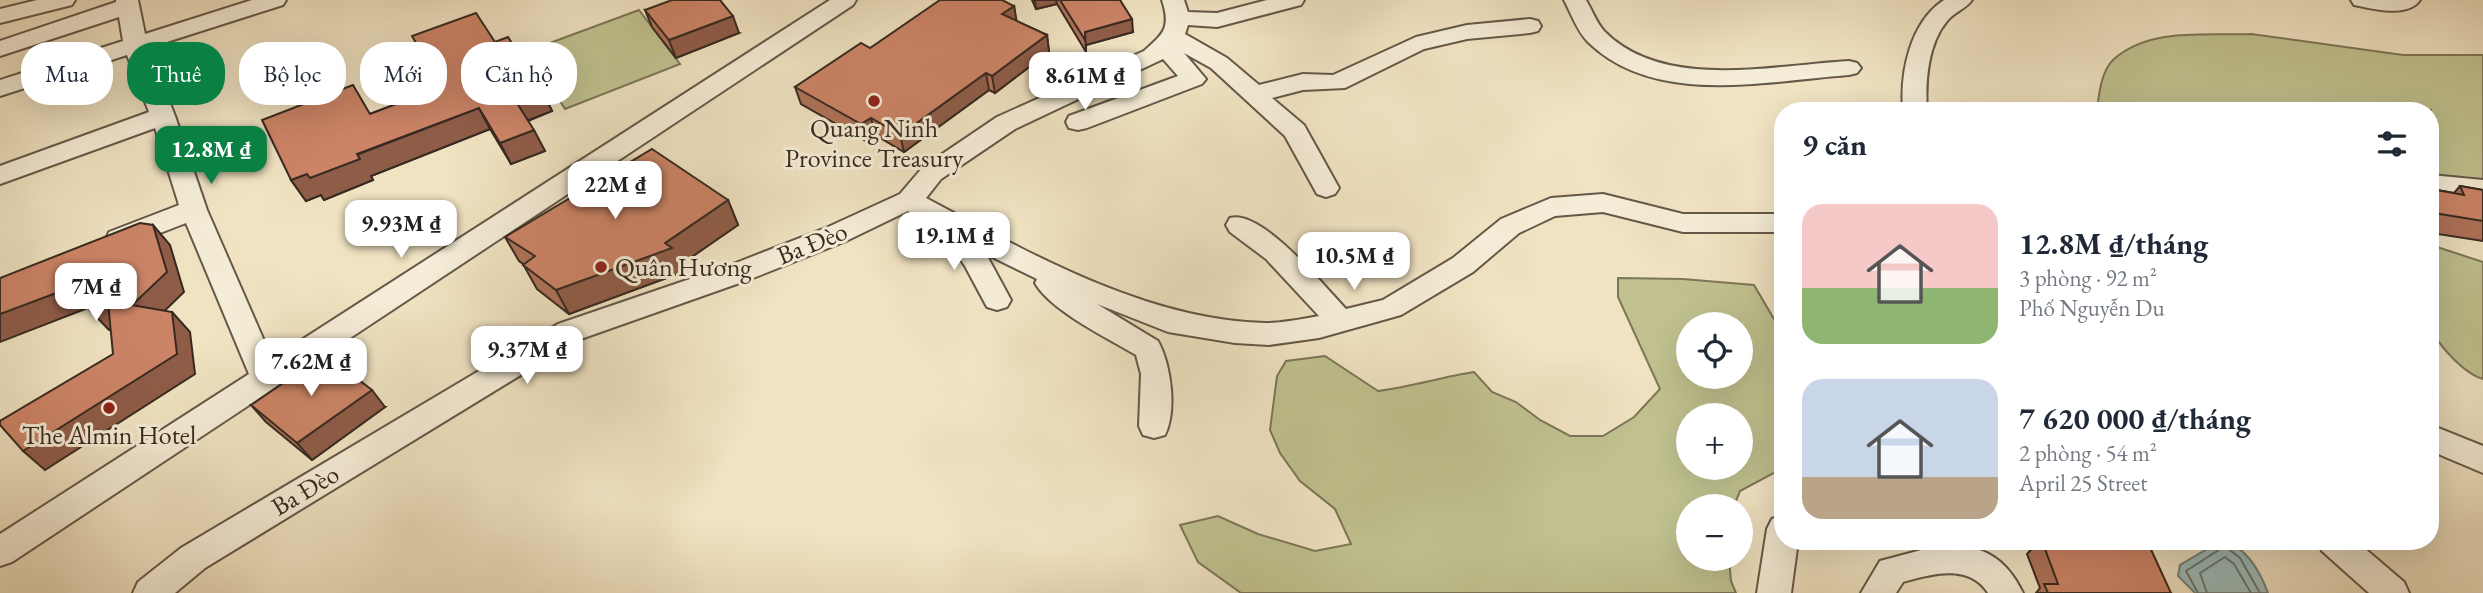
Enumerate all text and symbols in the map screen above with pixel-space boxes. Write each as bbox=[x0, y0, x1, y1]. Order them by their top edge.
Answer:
chip: Mua bbox=[21, 42, 113, 105]
chip: Thuê bbox=[127, 42, 225, 105]
chip: Bộ lọc bbox=[239, 42, 346, 105]
chip: Mới bbox=[360, 42, 447, 105]
chip: Căn hộ bbox=[461, 42, 577, 105]
pin: 8.61M ₫ bbox=[1020, 52, 1150, 112]
text: 8.61M ₫ bbox=[1045, 60, 1125, 90]
marker: Quang Ninh Province Treasury bbox=[866, 93, 882, 109]
place label: Quang Ninh Province Treasury bbox=[785, 111, 964, 175]
text: 9 căn bbox=[1802, 125, 1867, 164]
icon: filters bbox=[2373, 125, 2411, 163]
pin: 12.8M ₫ bbox=[146, 127, 276, 186]
text: 12.8M ₫ bbox=[171, 134, 251, 164]
pin: 22M ₫ bbox=[566, 162, 664, 221]
text: 22M ₫ bbox=[584, 169, 646, 199]
pin: 9.93M ₫ bbox=[336, 201, 466, 260]
text: 9.93M ₫ bbox=[361, 208, 441, 238]
pin: 19.1M ₫ bbox=[889, 212, 1019, 272]
street label: Ba Đèo bbox=[772, 214, 852, 272]
text: 19.1M ₫ bbox=[914, 220, 994, 250]
text: 12.8M ₫/tháng bbox=[2019, 224, 2208, 263]
pin: 10.5M ₫ bbox=[1289, 232, 1419, 292]
icon: home bbox=[1858, 232, 1942, 316]
text: 10.5M ₫ bbox=[1314, 240, 1394, 270]
place label: Quân Hương bbox=[615, 250, 752, 284]
marker: Quân Hương bbox=[593, 259, 609, 275]
text: 3 phòng · 92 m² bbox=[2019, 263, 2157, 293]
pin: 7M ₫ bbox=[55, 264, 137, 323]
text: 7M ₫ bbox=[71, 271, 121, 301]
text: Phố Nguyễn Du bbox=[2019, 293, 2165, 323]
map controls bbox=[1676, 312, 1753, 571]
button: locate bbox=[1676, 312, 1753, 389]
pin: 9.37M ₫ bbox=[462, 326, 592, 386]
text: 9.37M ₫ bbox=[487, 334, 567, 364]
pin: 7.62M ₫ bbox=[246, 338, 376, 398]
text: 7.62M ₫ bbox=[271, 346, 351, 376]
text: 7 620 000 ₫/tháng bbox=[2019, 399, 2251, 438]
marker: The Almin Hotel bbox=[101, 400, 117, 416]
button: + bbox=[1676, 403, 1753, 480]
icon: home bbox=[1858, 407, 1942, 491]
place label: The Almin Hotel bbox=[22, 418, 196, 452]
text: 2 phòng · 54 m² bbox=[2019, 438, 2157, 468]
street label: Ba Đèo bbox=[265, 457, 345, 523]
text: April 25 Street bbox=[2019, 468, 2148, 498]
button: − bbox=[1676, 494, 1753, 571]

